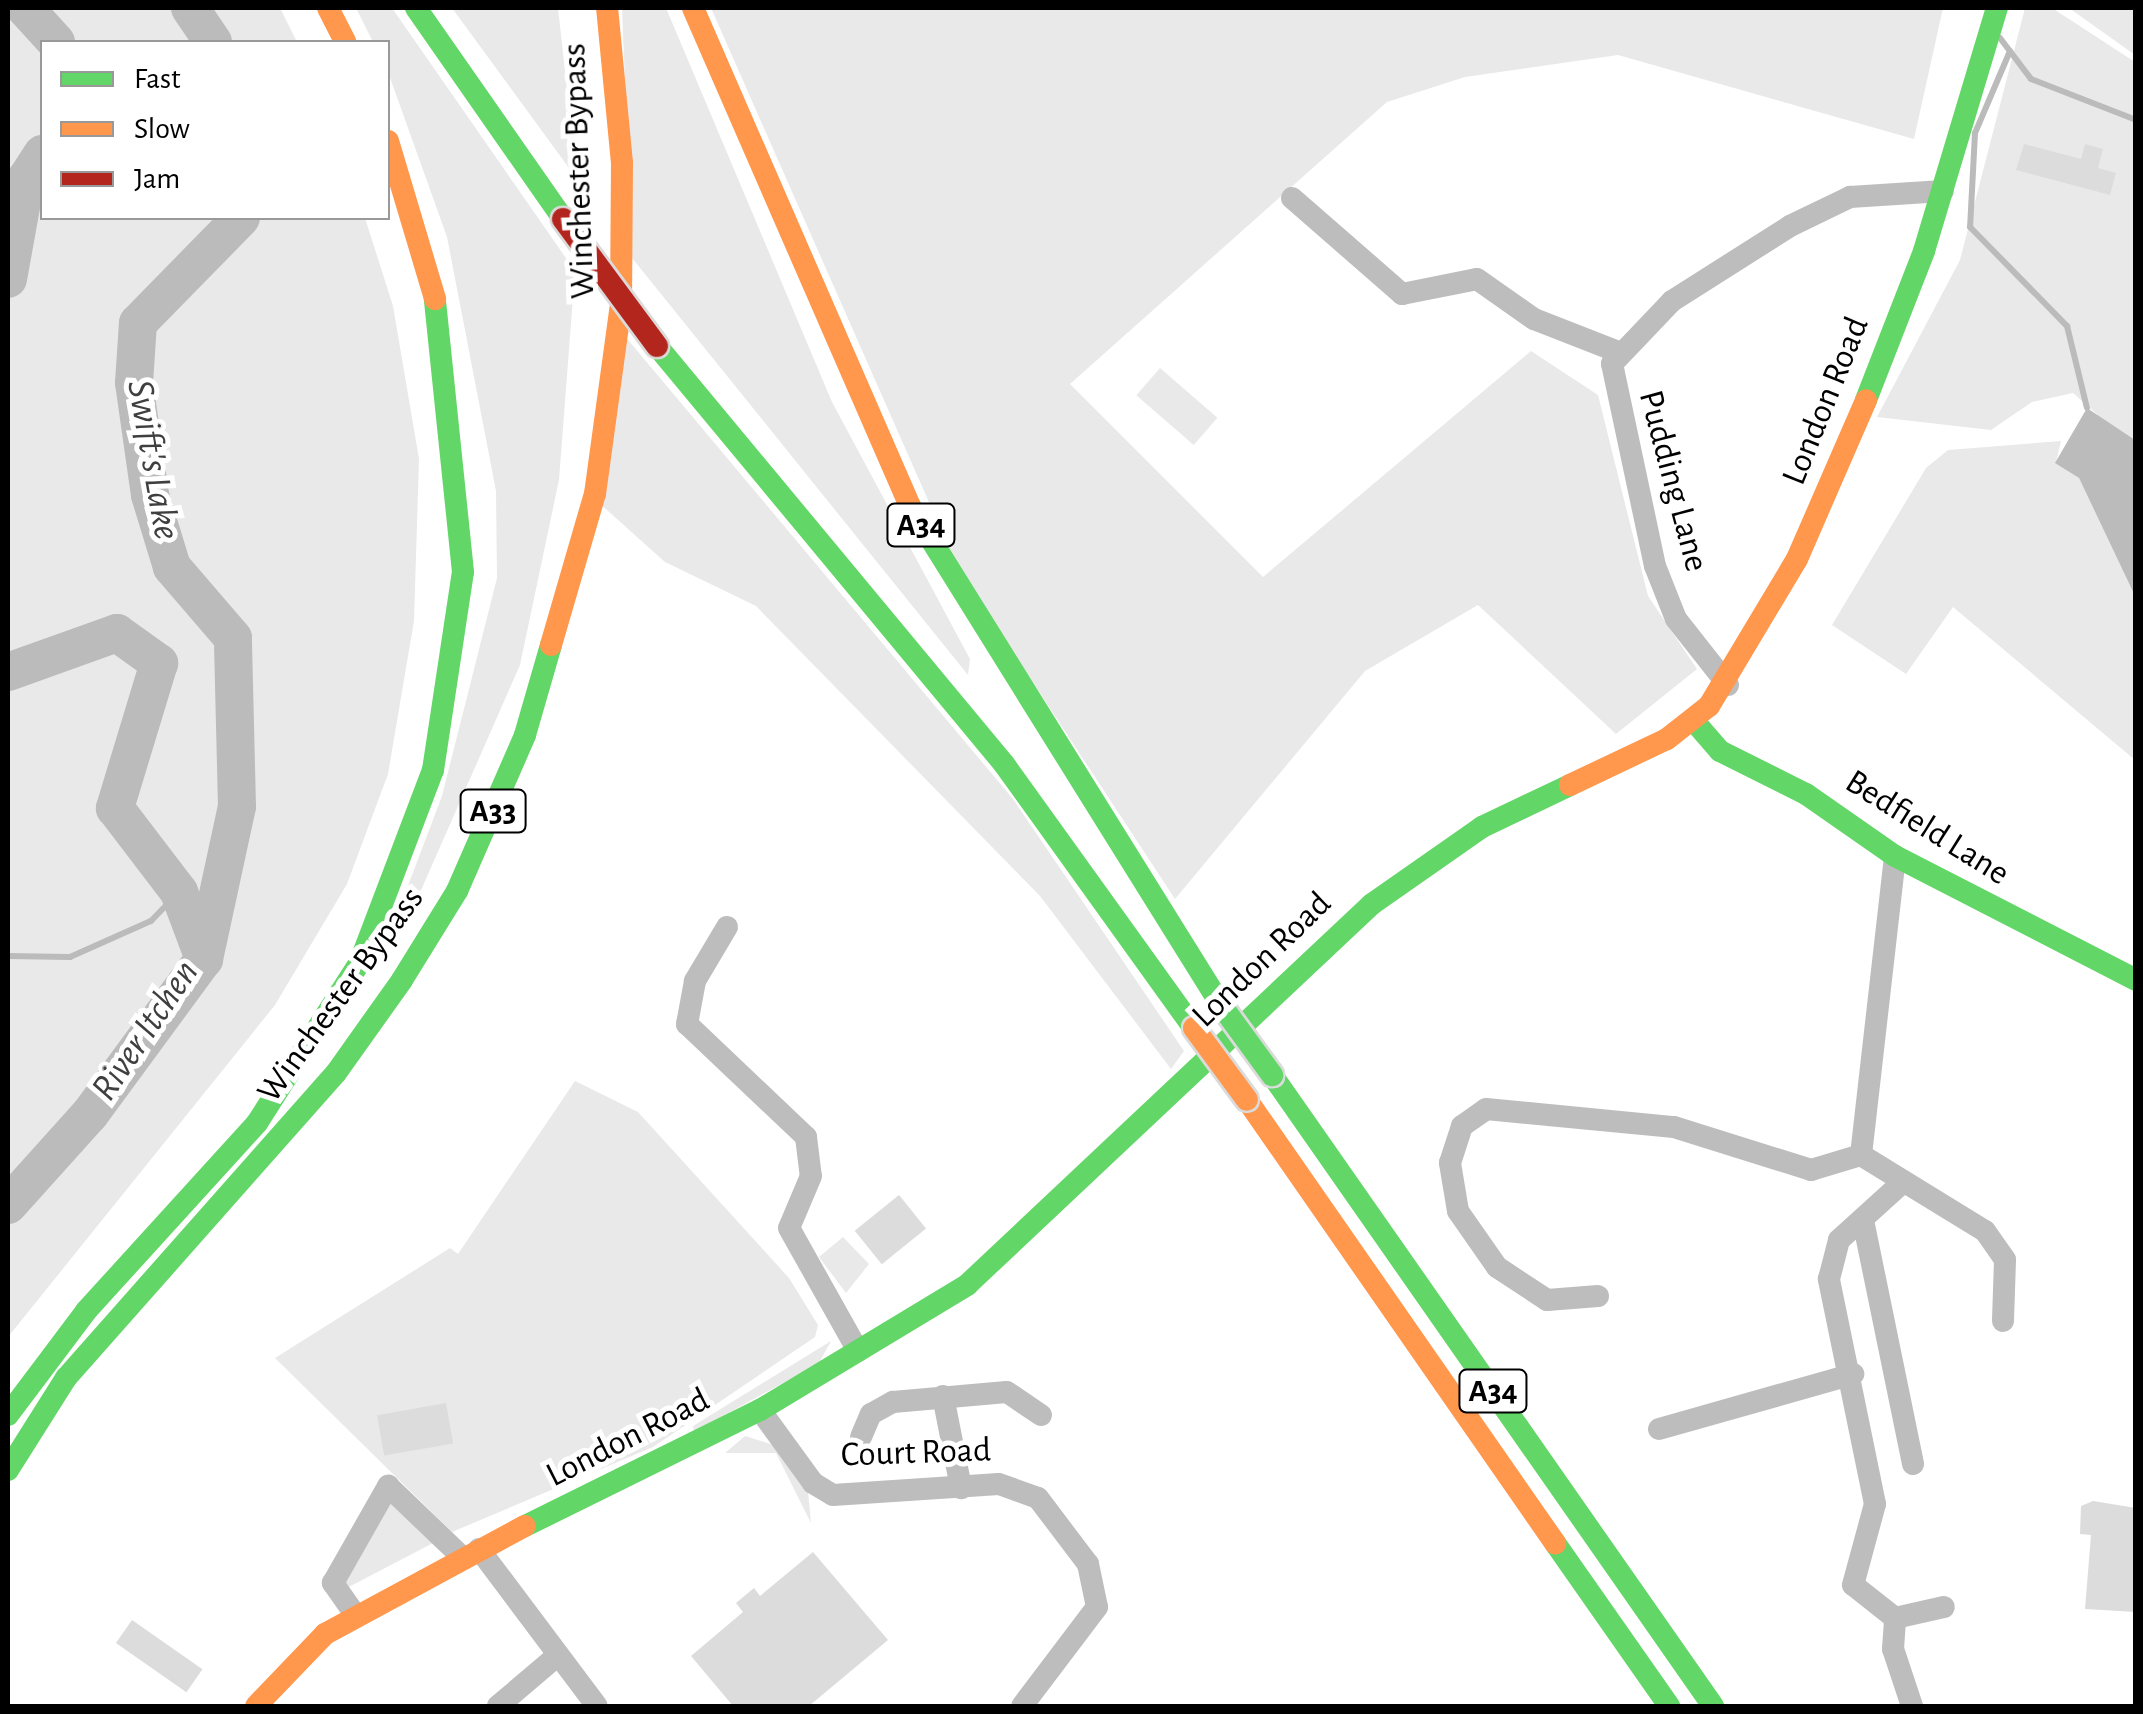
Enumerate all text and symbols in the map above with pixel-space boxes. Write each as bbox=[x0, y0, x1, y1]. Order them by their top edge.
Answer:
legend bbox=[40, 40, 390, 220]
street label: Winchester Bypass bbox=[554, 42, 604, 300]
text: Fast bbox=[134, 64, 181, 94]
text: Slow bbox=[134, 114, 190, 144]
text: Jam bbox=[134, 164, 180, 194]
street label: London Road bbox=[1773, 311, 1879, 491]
water label: Swift's Lake bbox=[116, 377, 188, 543]
street label: Pudding Lane bbox=[1629, 386, 1717, 576]
road number: A34 bbox=[886, 498, 956, 552]
street label: Bedfield Lane bbox=[1837, 761, 2017, 895]
road number: A33 bbox=[458, 784, 528, 838]
street label: Winchester Bypass bbox=[249, 879, 433, 1111]
street label: London Road bbox=[1184, 883, 1340, 1037]
water label: River Itchen bbox=[82, 952, 210, 1110]
road number: A34 bbox=[1458, 1364, 1528, 1418]
street label: London Road bbox=[539, 1379, 717, 1497]
street label: Court Road bbox=[840, 1429, 992, 1477]

